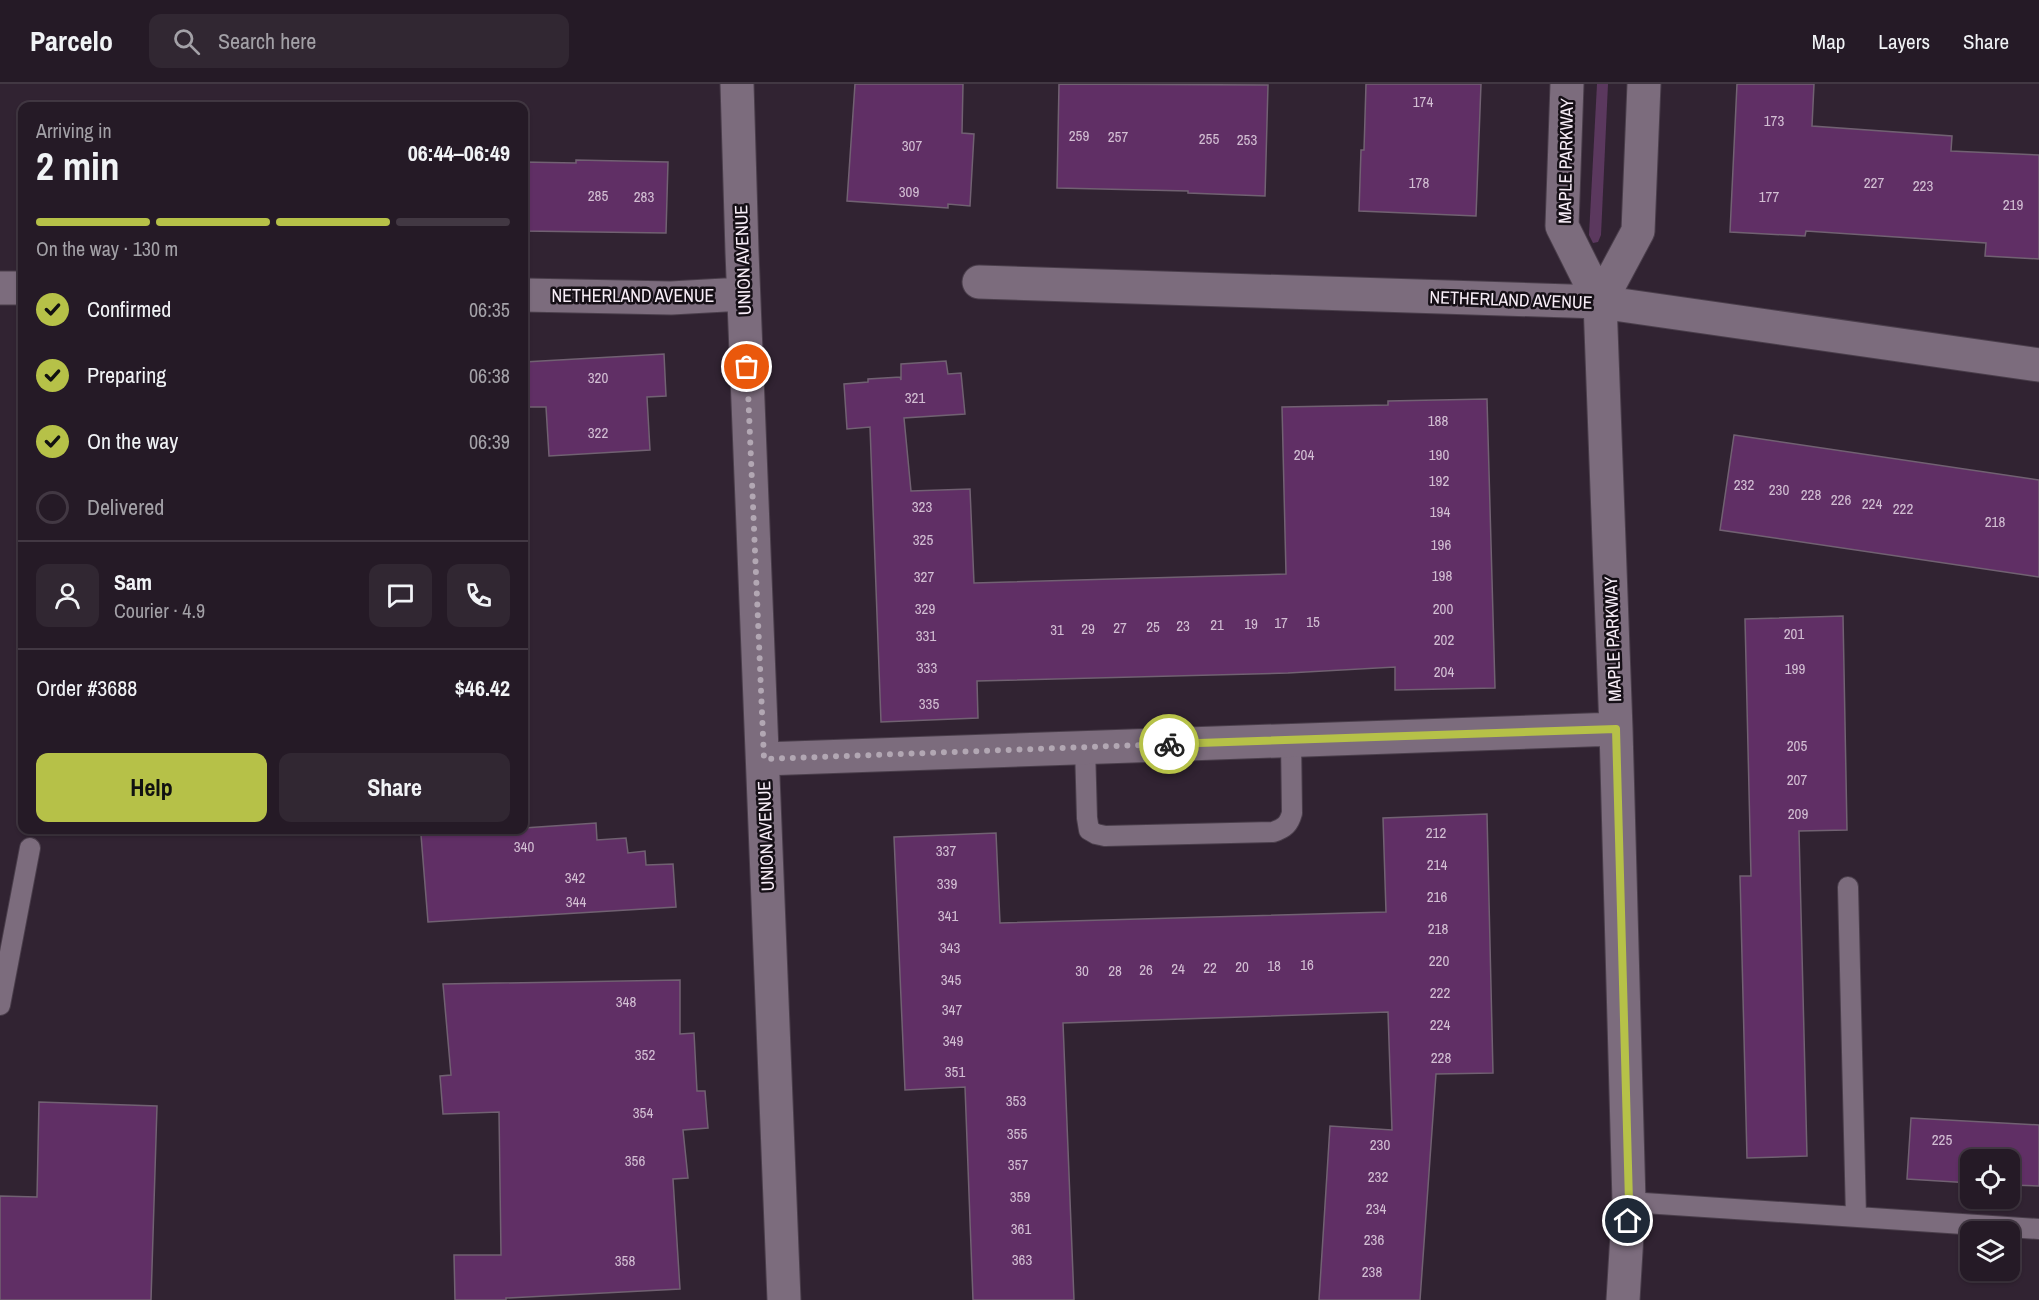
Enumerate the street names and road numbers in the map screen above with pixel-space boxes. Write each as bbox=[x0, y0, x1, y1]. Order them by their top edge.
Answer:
street label: MAPLE PARKWAY bbox=[1552, 98, 1579, 224]
street label: UNION AVENUE bbox=[728, 204, 757, 316]
street label: NETHERLAND AVENUE bbox=[552, 283, 714, 308]
street label: NETHERLAND AVENUE bbox=[1429, 284, 1593, 315]
street label: MAPLE PARKWAY bbox=[1598, 576, 1627, 702]
street label: UNION AVENUE bbox=[751, 780, 780, 892]

